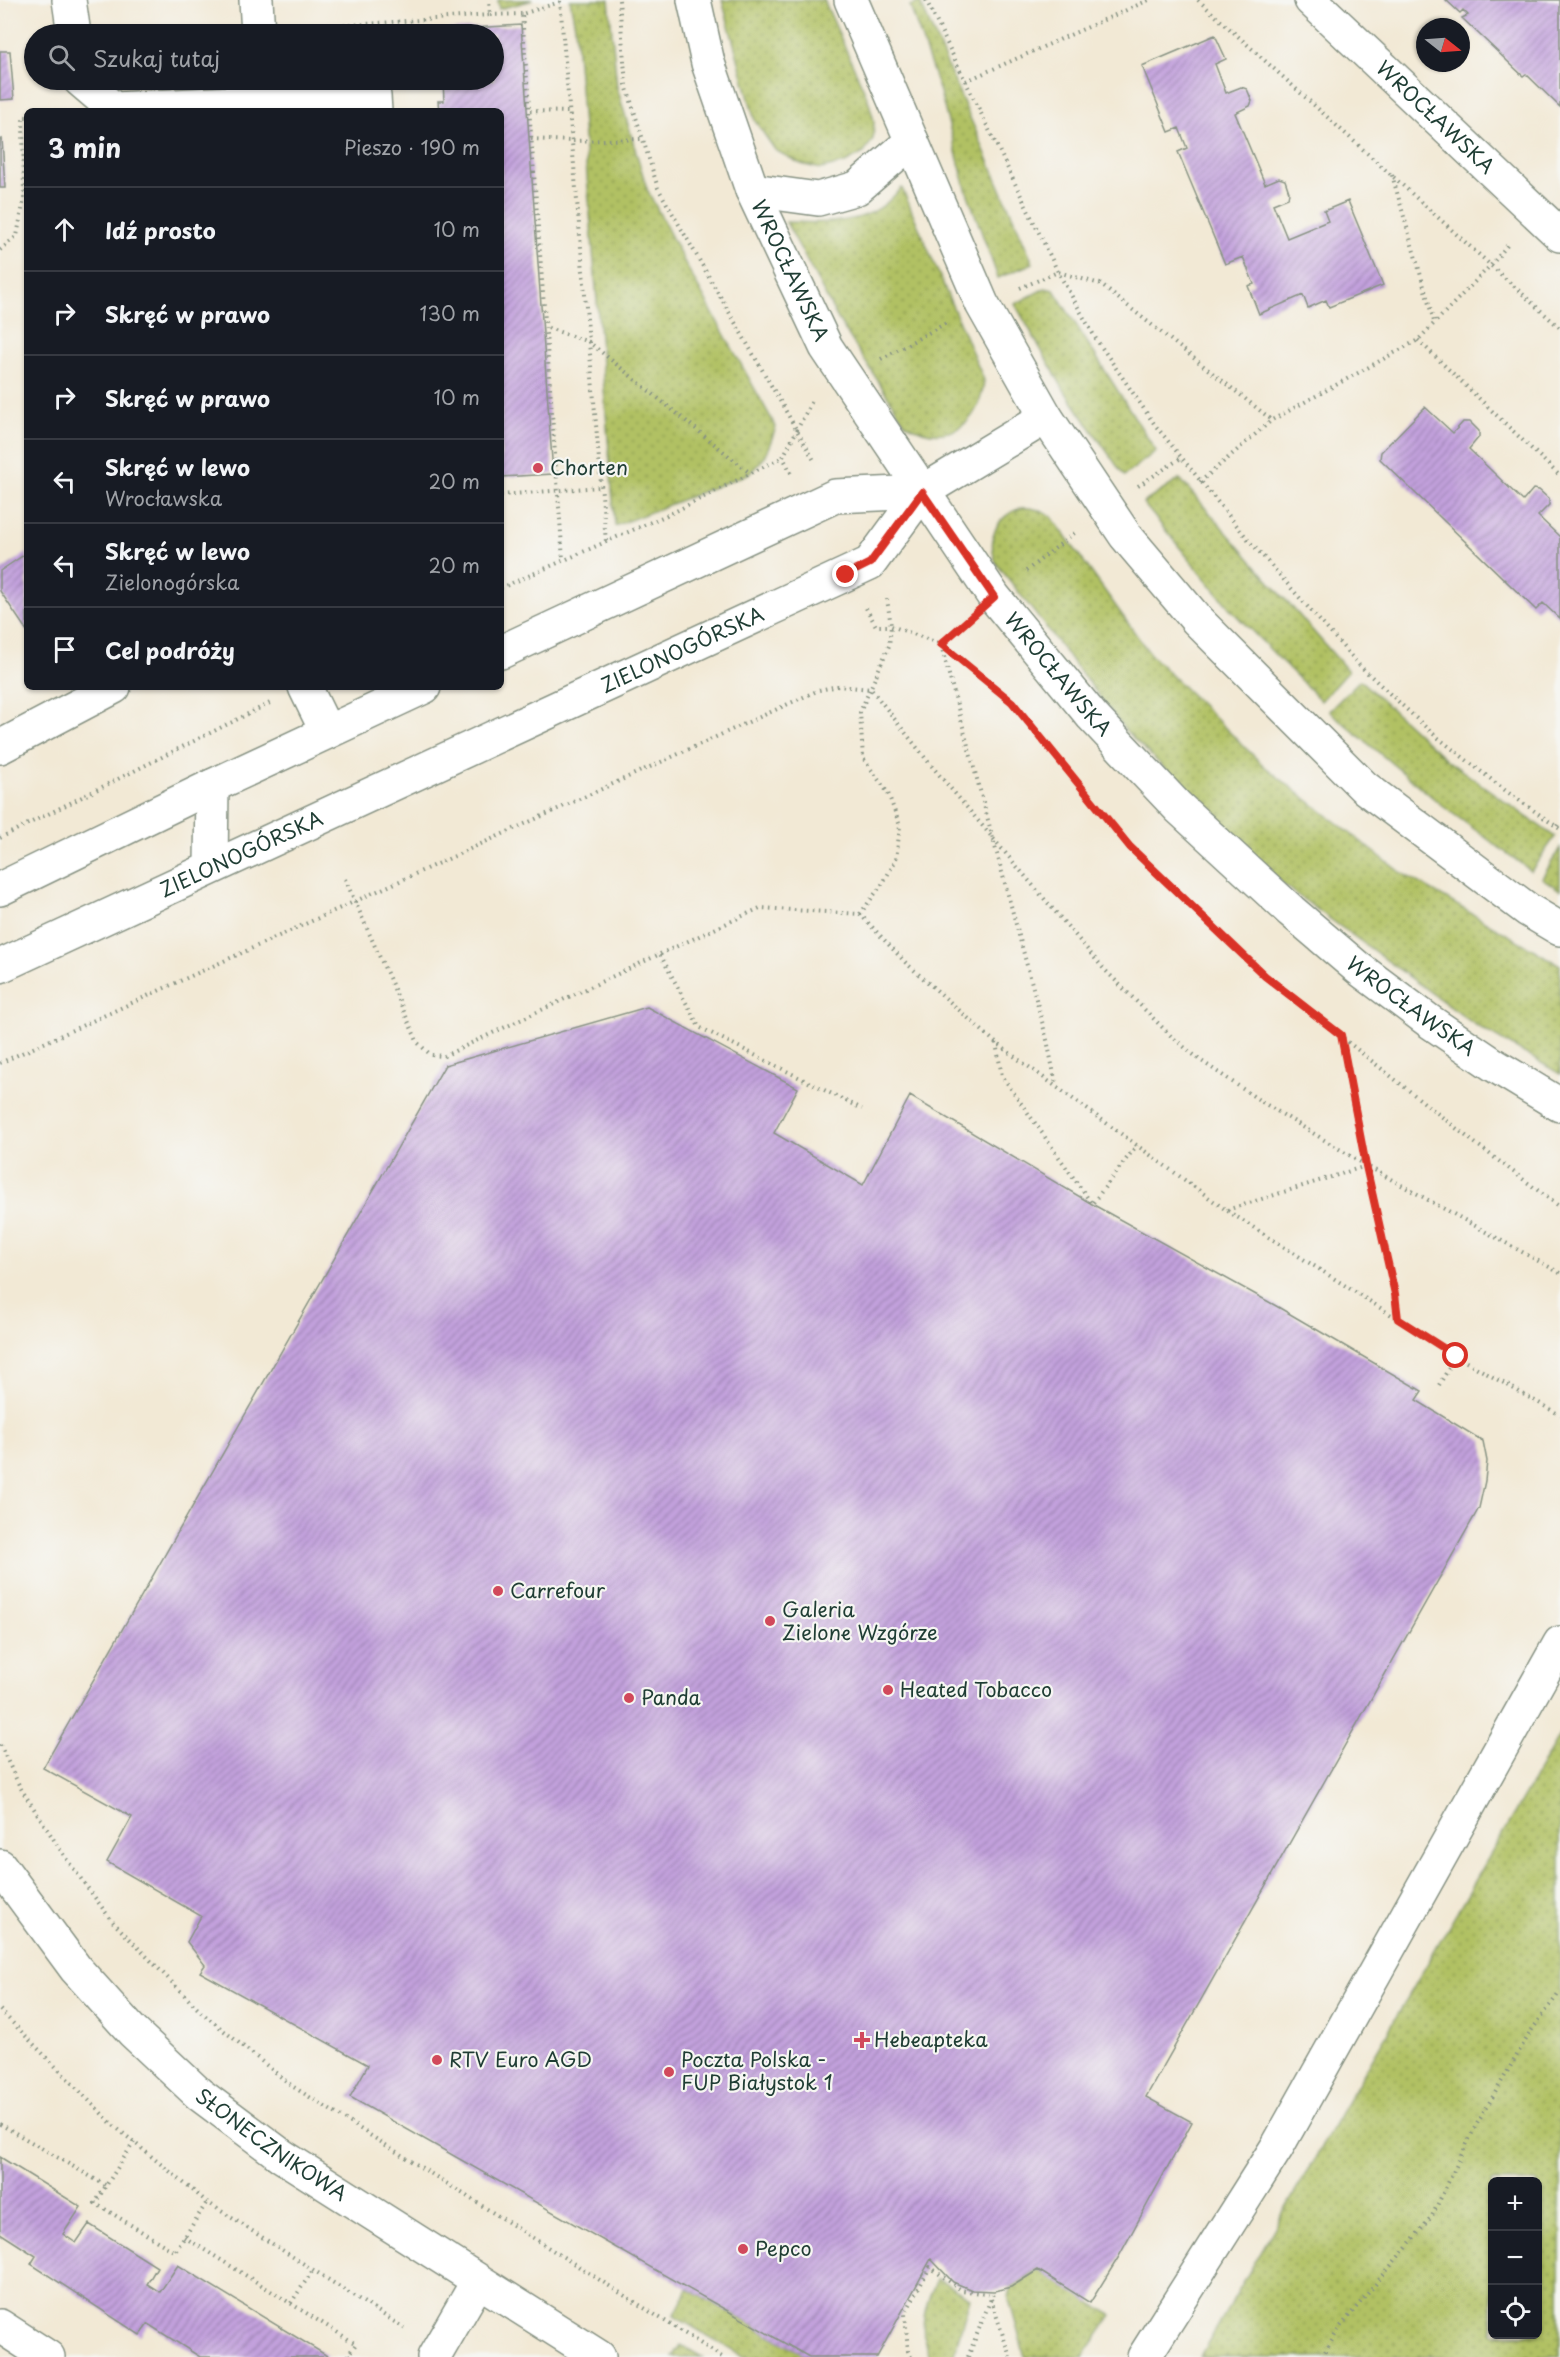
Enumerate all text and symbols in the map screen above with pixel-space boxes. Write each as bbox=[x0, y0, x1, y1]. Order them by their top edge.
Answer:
north arrow bbox=[1416, 18, 1470, 72]
search box bbox=[24, 24, 504, 90]
icon: search bbox=[45, 41, 78, 74]
text: Szukaj tutaj bbox=[93, 41, 220, 74]
street label: WROCŁAWSKA bbox=[1370, 53, 1502, 180]
text: 3 min bbox=[48, 128, 121, 167]
text: Pieszo · 190 m bbox=[344, 132, 480, 162]
street label: WROCŁAWSKA bbox=[745, 194, 837, 346]
icon: ahead bbox=[48, 213, 81, 246]
text: Idź prosto bbox=[105, 213, 216, 246]
text: 10 m bbox=[433, 214, 480, 244]
icon: right bbox=[48, 297, 81, 330]
text: Skręć w prawo bbox=[105, 297, 270, 330]
text: 130 m bbox=[420, 298, 480, 328]
icon: right bbox=[48, 381, 81, 414]
text: Skręć w prawo bbox=[105, 381, 270, 414]
text: 10 m bbox=[433, 382, 480, 412]
text: Skręć w lewo bbox=[105, 450, 250, 483]
place label: Chorten bbox=[550, 452, 628, 482]
marker: Chorten bbox=[531, 461, 545, 475]
icon: left bbox=[48, 465, 81, 498]
text: 20 m bbox=[428, 466, 480, 496]
text: Wrocławska bbox=[105, 483, 222, 513]
text: Skręć w lewo bbox=[105, 534, 250, 567]
icon: left bbox=[48, 549, 81, 582]
text: 20 m bbox=[428, 550, 480, 580]
route end bbox=[832, 561, 858, 587]
text: Zielonogórska bbox=[105, 567, 240, 597]
street label: ZIELONOGÓRSKA bbox=[595, 598, 769, 700]
street label: WROCŁAWSKA bbox=[998, 605, 1119, 742]
icon: arrive bbox=[48, 633, 81, 666]
text: Cel podróży bbox=[105, 633, 235, 666]
street label: ZIELONOGÓRSKA bbox=[154, 802, 328, 904]
street label: WROCŁAWSKA bbox=[1340, 948, 1482, 1063]
route start bbox=[1442, 1342, 1468, 1368]
place label: Carrefour bbox=[510, 1575, 606, 1605]
marker: Carrefour bbox=[491, 1584, 505, 1598]
place label: Galeria Zielone Wzgórze bbox=[782, 1594, 938, 1647]
marker: Galeria Zielone Wzgórze bbox=[763, 1614, 777, 1628]
place label: Heated Tobacco bbox=[900, 1674, 1052, 1704]
place label: Panda bbox=[641, 1682, 701, 1712]
marker: Heated Tobacco bbox=[881, 1683, 895, 1697]
marker: Panda bbox=[622, 1691, 636, 1705]
place label: Hebeapteka bbox=[874, 2024, 988, 2054]
marker: Hebeapteka bbox=[855, 2033, 869, 2047]
place label: RTV Euro AGD bbox=[449, 2044, 592, 2074]
place label: Poczta Polska - FUP Białystok 1 bbox=[681, 2044, 833, 2097]
marker: RTV Euro AGD bbox=[430, 2053, 444, 2067]
marker: Poczta Polska - FUP Białystok 1 bbox=[662, 2065, 676, 2079]
street label: SŁONECZNIKOWA bbox=[190, 2080, 354, 2208]
map controls bbox=[1488, 2177, 1542, 2339]
button: + bbox=[1488, 2177, 1542, 2231]
button: − bbox=[1488, 2231, 1542, 2285]
place label: Pepco bbox=[755, 2233, 812, 2263]
marker: Pepco bbox=[736, 2242, 750, 2256]
button: locate bbox=[1488, 2285, 1542, 2339]

